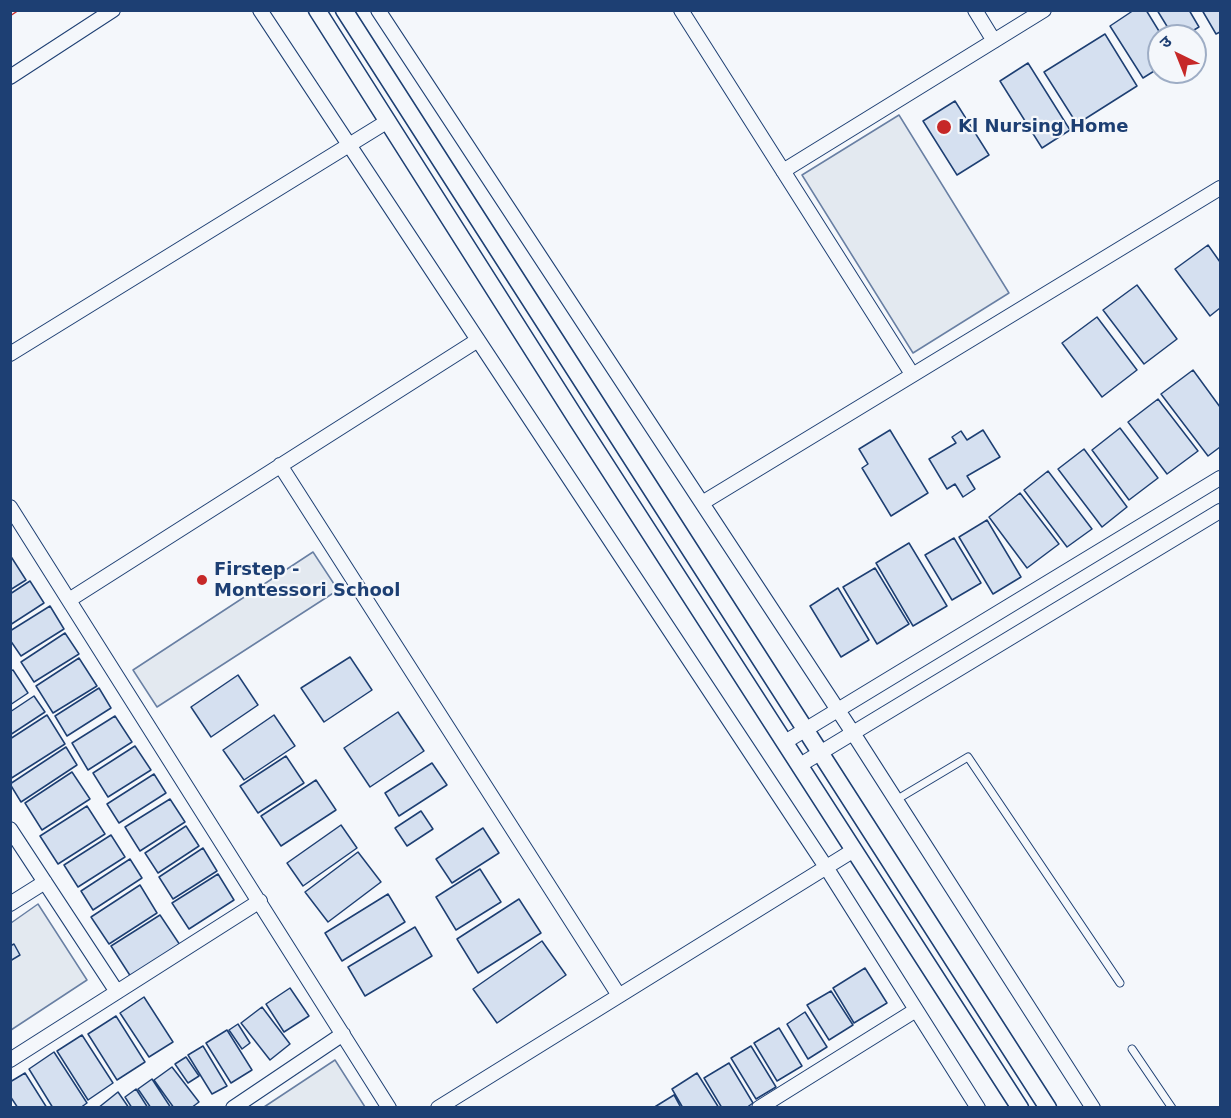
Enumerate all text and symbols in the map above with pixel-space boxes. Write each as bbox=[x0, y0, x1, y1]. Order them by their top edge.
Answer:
north arrow bbox=[1147, 24, 1207, 84]
text: उ bbox=[1156, 32, 1176, 52]
place label: Kl Nursing Home bbox=[958, 116, 1128, 138]
marker: Kl Nursing Home bbox=[935, 118, 953, 136]
place label: Firstep - Montessori School bbox=[214, 559, 400, 602]
marker: Firstep - Montessori School bbox=[195, 573, 209, 587]

